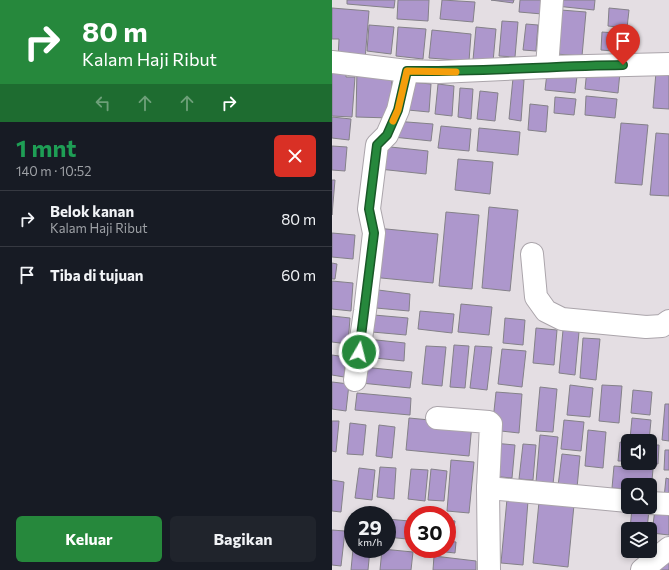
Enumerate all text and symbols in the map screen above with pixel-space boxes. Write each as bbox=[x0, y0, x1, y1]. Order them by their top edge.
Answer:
text: 80 m bbox=[82, 14, 148, 48]
icon: right bbox=[16, 16, 68, 68]
pin bbox=[606, 24, 640, 65]
icon: arrive bbox=[612, 30, 634, 52]
text: Kalam Haji Ribut bbox=[82, 48, 217, 70]
icon: left bbox=[92, 92, 114, 114]
icon: ahead bbox=[134, 92, 156, 114]
icon: ahead bbox=[176, 92, 198, 114]
icon: right bbox=[218, 92, 240, 114]
text: 1 mnt bbox=[16, 133, 76, 162]
button: close bbox=[274, 135, 316, 177]
text: 140 m · 10:52 bbox=[16, 163, 92, 179]
text: Belok kanan bbox=[50, 202, 134, 220]
icon: right bbox=[16, 208, 38, 230]
text: 80 m bbox=[281, 210, 316, 228]
text: Kalam Haji Ribut bbox=[50, 220, 147, 236]
icon: arrive bbox=[16, 264, 38, 286]
text: Tiba di tujuan bbox=[50, 266, 144, 284]
text: 60 m bbox=[281, 266, 316, 284]
position arrow bbox=[338, 331, 380, 373]
map controls bbox=[621, 434, 657, 558]
button: sound bbox=[621, 434, 657, 470]
button: search bbox=[621, 478, 657, 514]
speed limit sign: 30 bbox=[404, 506, 456, 558]
text: 29 bbox=[358, 515, 382, 539]
button: Keluar bbox=[16, 516, 162, 562]
button: Bagikan bbox=[170, 516, 316, 562]
button: layers bbox=[621, 522, 657, 558]
text: km/h bbox=[358, 536, 382, 548]

